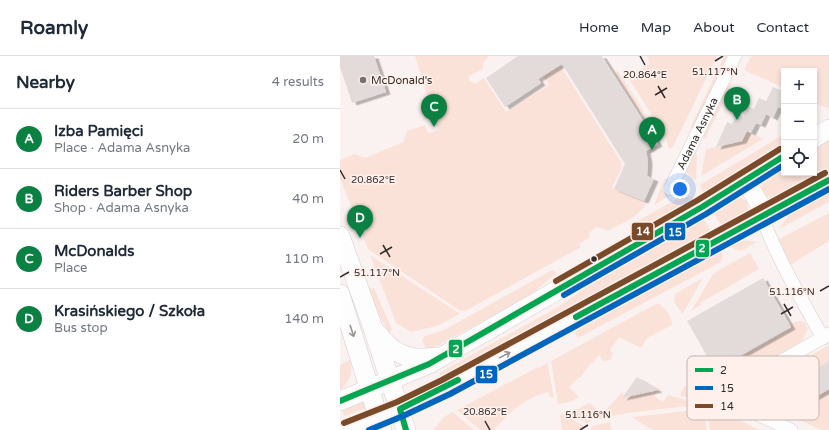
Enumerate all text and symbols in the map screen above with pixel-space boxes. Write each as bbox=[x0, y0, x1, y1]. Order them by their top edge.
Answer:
text: Roamly bbox=[20, 17, 88, 39]
text: Home bbox=[579, 19, 619, 36]
text: Map bbox=[641, 19, 671, 36]
text: About bbox=[693, 19, 735, 36]
text: Contact bbox=[757, 19, 809, 36]
text: 51.117°N bbox=[692, 66, 738, 78]
map controls bbox=[781, 68, 817, 176]
button: + bbox=[781, 68, 817, 104]
text: 20.864°E bbox=[623, 69, 667, 81]
text: Nearby bbox=[16, 72, 75, 93]
text: 4 results bbox=[272, 74, 324, 90]
place label: McDonald's bbox=[371, 74, 432, 87]
marker: McDonald's bbox=[358, 75, 368, 85]
pin: B bbox=[724, 87, 750, 120]
pin: C bbox=[421, 94, 447, 127]
street label: Adama Asnyka bbox=[674, 95, 720, 171]
button: − bbox=[781, 104, 817, 140]
pin: A bbox=[639, 117, 665, 150]
text: Izba Pamięci bbox=[54, 122, 143, 140]
text: A bbox=[24, 131, 34, 147]
text: 20 m bbox=[292, 131, 324, 147]
text: Place · Adama Asnyka bbox=[54, 140, 190, 156]
button: locate bbox=[781, 140, 817, 176]
text: 20.862°E bbox=[351, 174, 395, 186]
your location bbox=[670, 179, 690, 199]
text: Riders Barber Shop bbox=[54, 182, 192, 200]
text: B bbox=[24, 191, 34, 207]
text: 40 m bbox=[292, 191, 324, 207]
text: Shop · Adama Asnyka bbox=[54, 200, 189, 216]
pin: D bbox=[347, 205, 373, 238]
line badge: 14 bbox=[631, 222, 654, 241]
line badge: 15 bbox=[664, 222, 686, 241]
text: 14 bbox=[636, 225, 650, 238]
text: 15 bbox=[668, 226, 682, 239]
line badge: 2 bbox=[695, 239, 710, 258]
text: McDonalds bbox=[54, 242, 134, 260]
text: 2 bbox=[699, 242, 706, 255]
text: C bbox=[24, 251, 34, 267]
text: 110 m bbox=[284, 251, 324, 267]
unlabelled marker bbox=[589, 254, 599, 264]
text: Place bbox=[54, 260, 87, 276]
text: 51.117°N bbox=[354, 267, 400, 279]
text: 51.116°N bbox=[769, 286, 815, 298]
text: Krasińskiego / Szkoła bbox=[54, 302, 205, 320]
text: D bbox=[24, 311, 34, 327]
text: 140 m bbox=[284, 311, 324, 327]
text: Bus stop bbox=[54, 320, 108, 336]
one-way arrow bbox=[349, 325, 357, 337]
line badge: 2 bbox=[448, 339, 463, 358]
text: 2 bbox=[453, 343, 460, 356]
one-way arrow bbox=[499, 351, 511, 358]
legend bbox=[687, 356, 819, 420]
text: 2 bbox=[720, 364, 727, 377]
line badge: 15 bbox=[475, 365, 498, 384]
text: 15 bbox=[479, 368, 493, 381]
text: 15 bbox=[720, 382, 734, 395]
text: 14 bbox=[720, 400, 734, 413]
text: 20.862°E bbox=[463, 406, 507, 418]
text: 51.116°N bbox=[565, 409, 611, 421]

